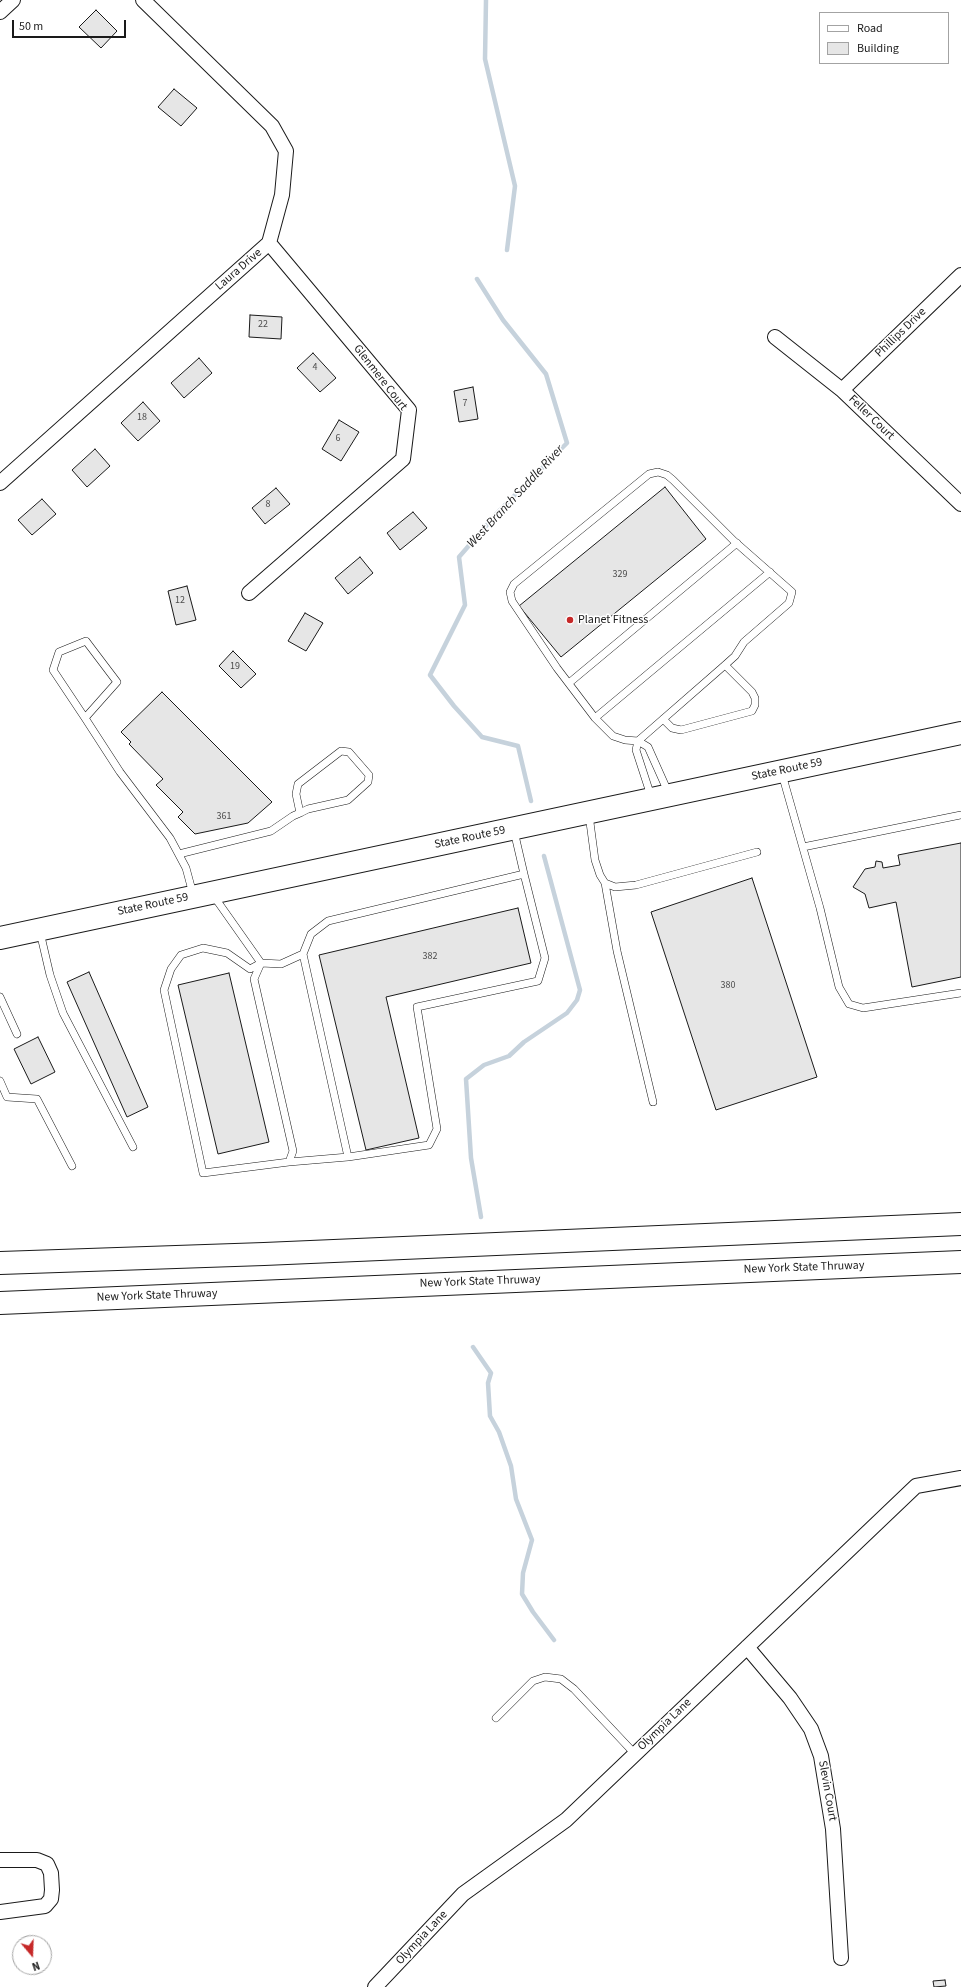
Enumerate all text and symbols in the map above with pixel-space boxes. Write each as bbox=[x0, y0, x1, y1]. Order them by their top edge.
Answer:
scale bar bbox=[14, 12, 128, 38]
legend bbox=[819, 12, 949, 64]
text: 50 m bbox=[19, 18, 43, 35]
text: Road bbox=[857, 20, 883, 37]
text: Building bbox=[857, 40, 899, 57]
street label: Laura Drive bbox=[213, 246, 265, 294]
street label: Phillips Drive bbox=[872, 305, 930, 361]
house number: 22 bbox=[258, 319, 268, 331]
street label: Glenmere Court bbox=[350, 342, 410, 414]
house number: 4 bbox=[313, 362, 317, 374]
street label: Feller Court bbox=[845, 393, 897, 443]
house number: 7 bbox=[463, 398, 467, 410]
house number: 18 bbox=[137, 412, 147, 424]
house number: 6 bbox=[336, 433, 340, 445]
water label: West Branch Saddle River bbox=[464, 442, 568, 552]
house number: 8 bbox=[266, 499, 270, 511]
house number: 329 bbox=[613, 569, 627, 581]
house number: 12 bbox=[175, 595, 185, 607]
place label: Planet Fitness bbox=[578, 613, 648, 627]
marker: Planet Fitness bbox=[565, 615, 575, 625]
house number: 19 bbox=[230, 661, 240, 673]
street label: State Route 59 bbox=[750, 755, 824, 785]
house number: 361 bbox=[217, 811, 231, 823]
street label: State Route 59 bbox=[433, 823, 507, 853]
street label: State Route 59 bbox=[116, 890, 190, 920]
house number: 382 bbox=[423, 951, 437, 963]
house number: 380 bbox=[721, 980, 735, 992]
street label: New York State Thruway bbox=[743, 1259, 865, 1277]
street label: New York State Thruway bbox=[419, 1273, 541, 1291]
street label: New York State Thruway bbox=[96, 1287, 218, 1305]
street label: Olympia Lane bbox=[635, 1696, 695, 1754]
street label: Slevin Court bbox=[815, 1760, 839, 1822]
street label: Olympia Lane bbox=[393, 1908, 451, 1968]
north arrow bbox=[12, 1935, 52, 1975]
text: N bbox=[30, 1958, 42, 1974]

